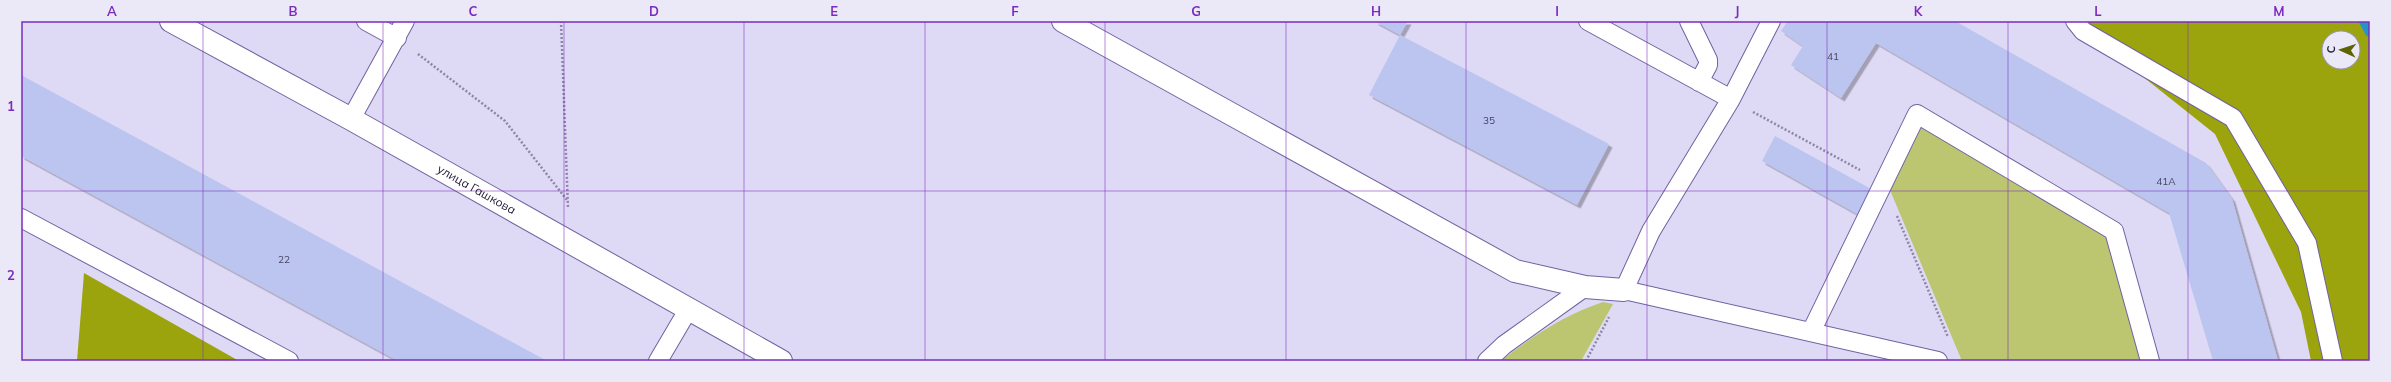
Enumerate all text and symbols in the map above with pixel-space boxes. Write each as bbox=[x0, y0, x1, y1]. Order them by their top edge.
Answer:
text: A bbox=[107, 3, 117, 19]
text: B bbox=[289, 3, 298, 19]
text: C bbox=[469, 3, 478, 19]
text: D bbox=[649, 3, 659, 19]
text: E bbox=[830, 3, 838, 19]
text: F bbox=[1011, 3, 1019, 19]
text: G bbox=[1191, 3, 1201, 19]
text: H bbox=[1371, 3, 1381, 19]
text: I bbox=[1555, 3, 1559, 19]
text: J bbox=[1735, 3, 1739, 19]
text: K bbox=[1914, 3, 1924, 19]
text: L bbox=[2094, 3, 2102, 19]
text: M bbox=[2273, 3, 2285, 19]
north arrow bbox=[2321, 30, 2361, 70]
text: С bbox=[2324, 45, 2338, 54]
house number: 41 bbox=[1827, 50, 1839, 63]
text: 1 bbox=[7, 98, 15, 114]
house number: 35 bbox=[1483, 114, 1495, 127]
street label: улица Гашкова bbox=[435, 161, 519, 217]
house number: 41А bbox=[2156, 175, 2176, 188]
house number: 22 bbox=[278, 253, 290, 266]
text: 2 bbox=[7, 267, 15, 283]

